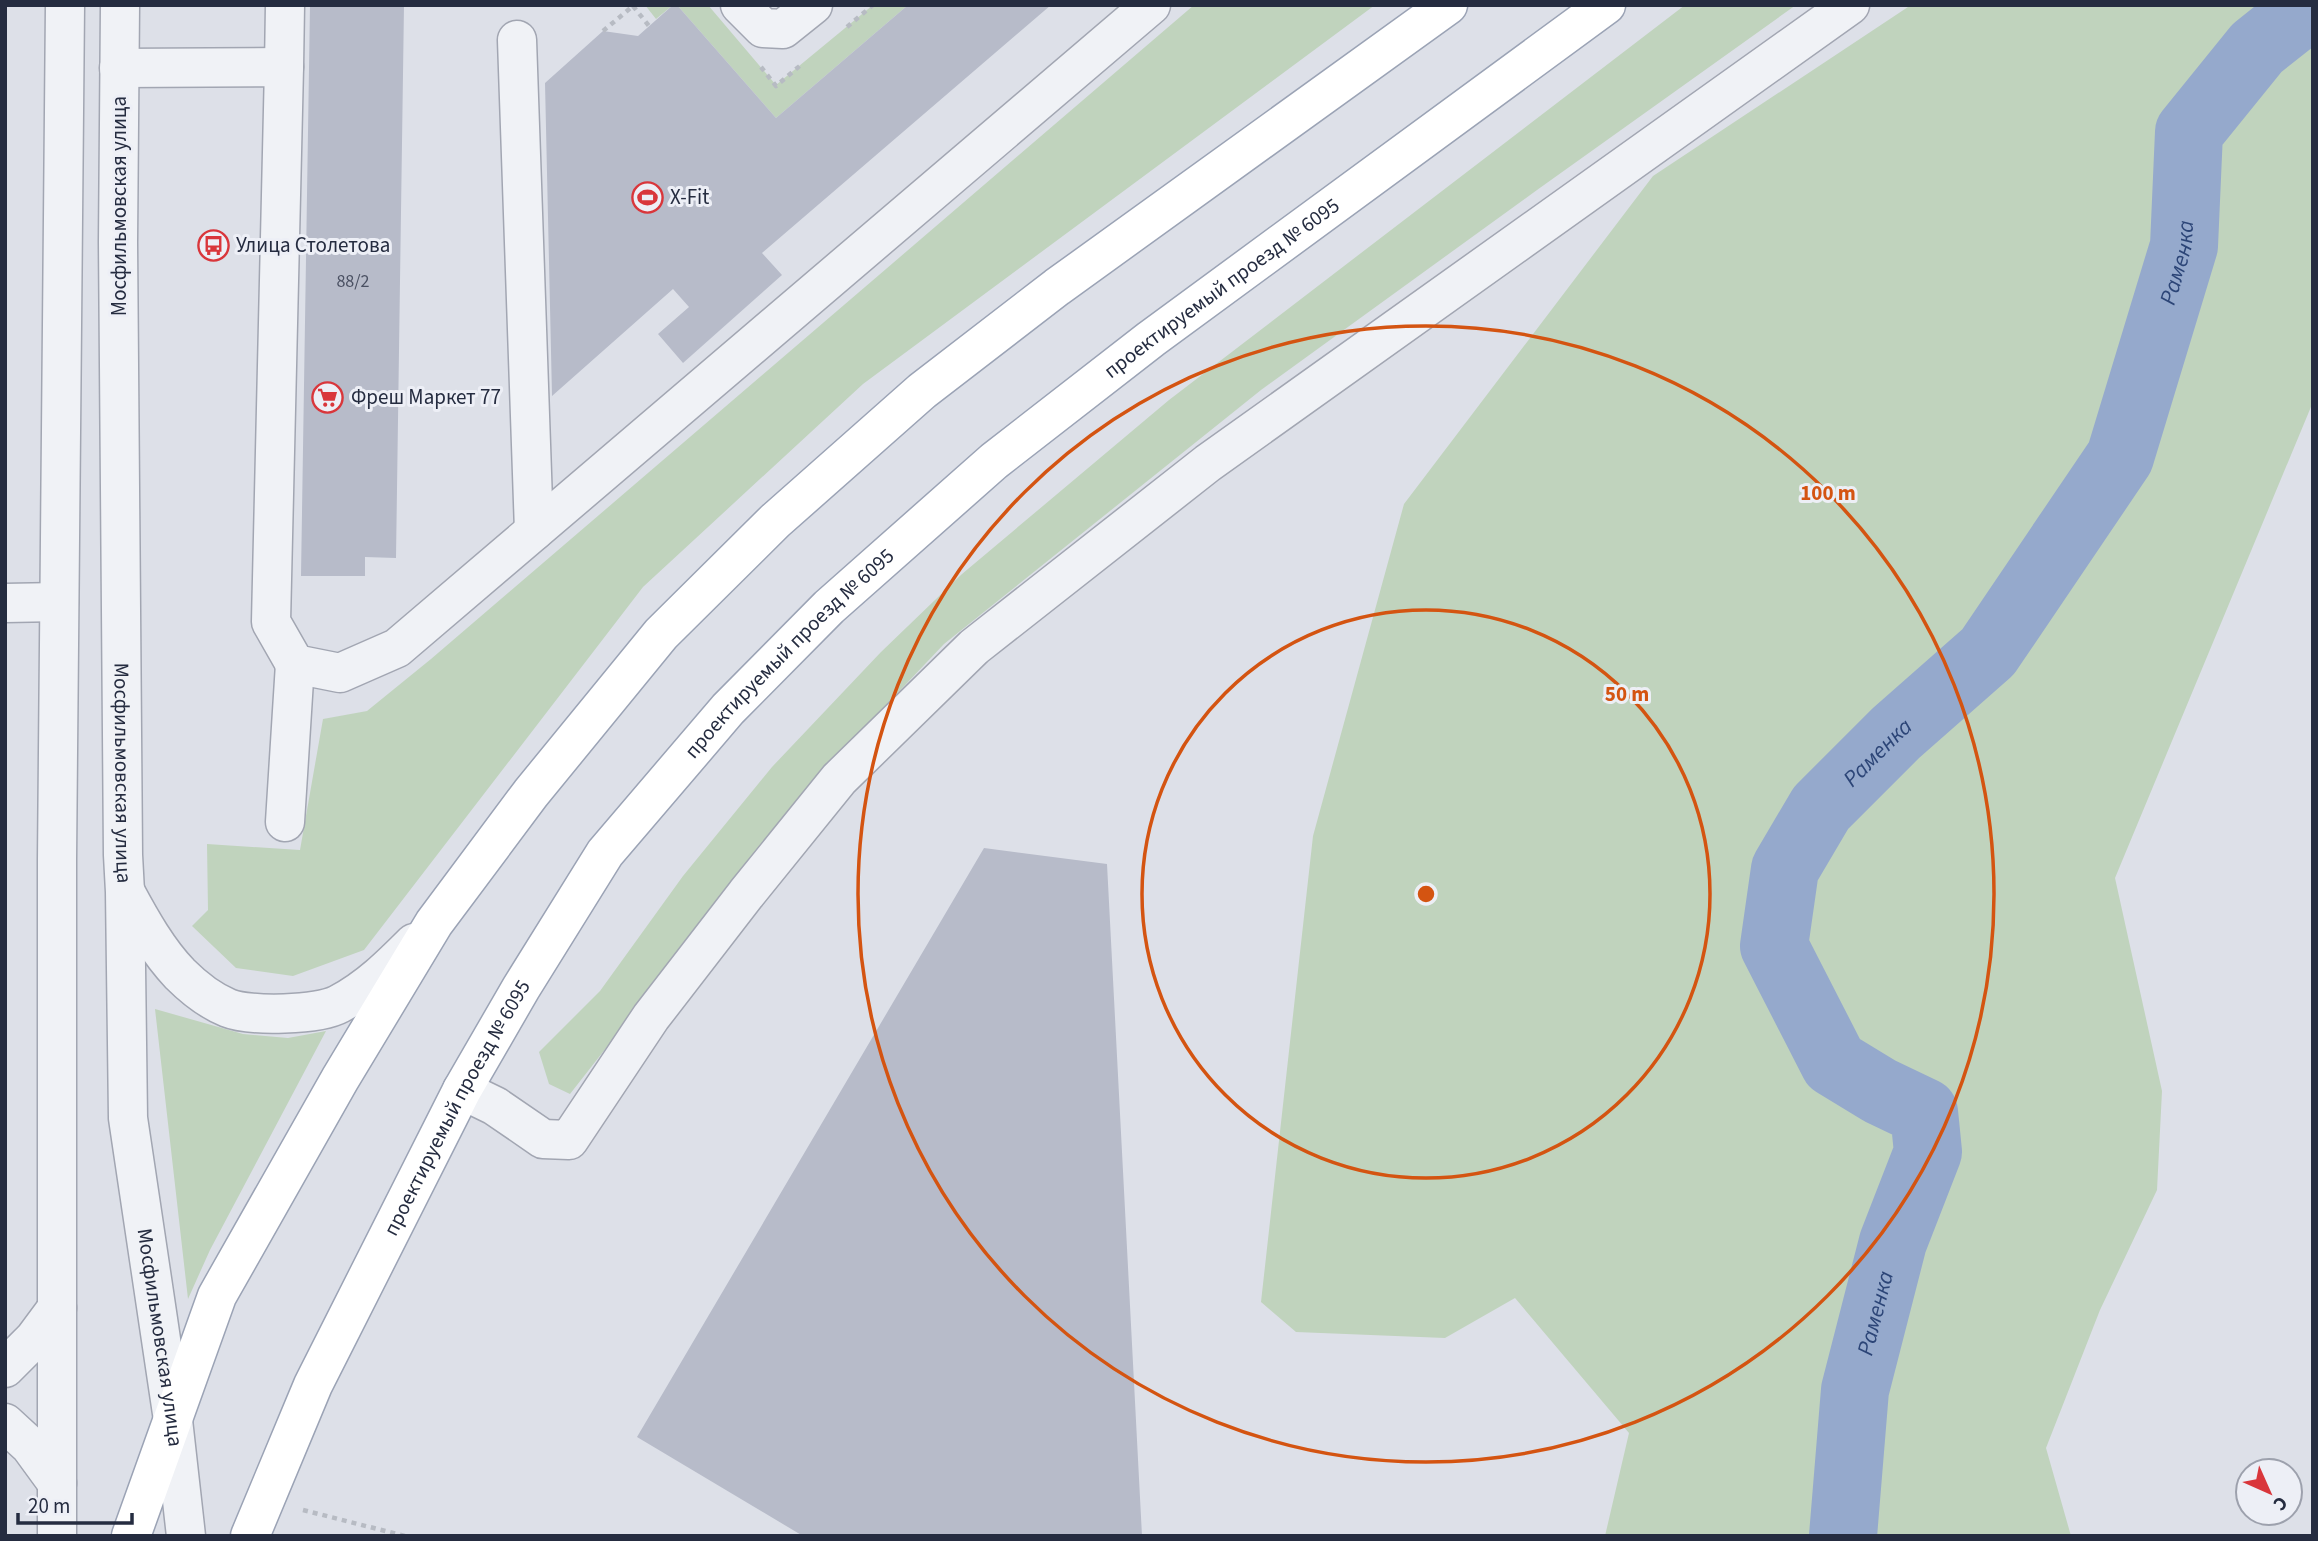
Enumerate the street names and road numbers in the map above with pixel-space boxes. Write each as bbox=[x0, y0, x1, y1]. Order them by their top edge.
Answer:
street label: Мосфильмовская улица bbox=[104, 96, 134, 316]
street label: проектируемый проезд № 6095 bbox=[1097, 191, 1346, 385]
street label: проектируемый проезд № 6095 bbox=[677, 541, 901, 765]
street label: Мосфильмовская улица bbox=[106, 663, 139, 884]
street label: проектируемый проезд № 6095 bbox=[376, 974, 538, 1241]
street label: Мосфильмовская улица bbox=[130, 1226, 191, 1448]

